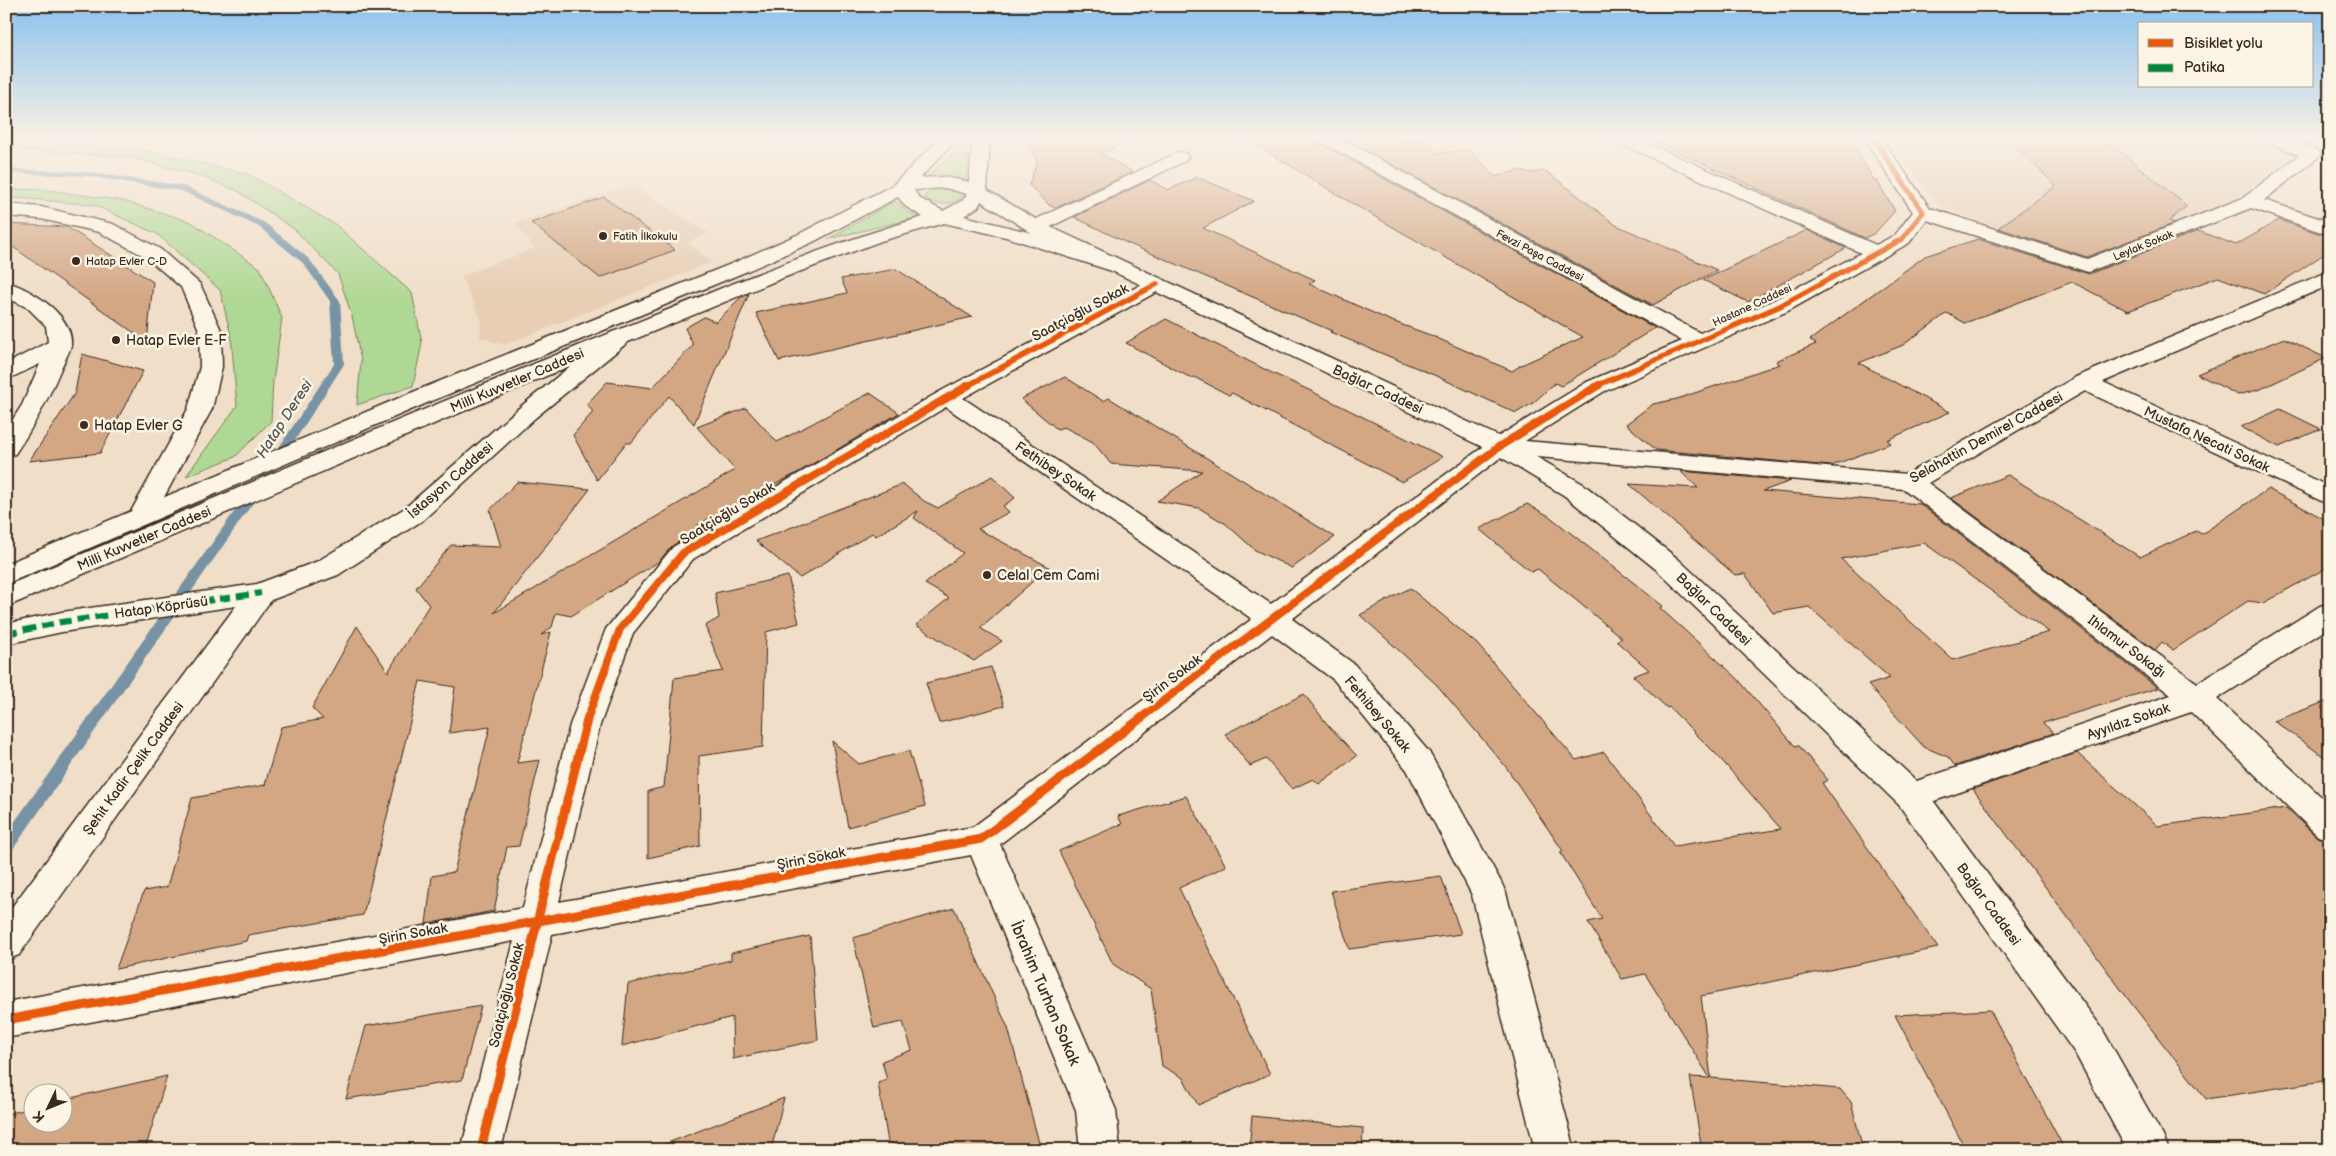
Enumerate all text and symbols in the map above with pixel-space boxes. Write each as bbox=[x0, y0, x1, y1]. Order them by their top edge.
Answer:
legend bbox=[2138, 22, 2314, 88]
text: Bisiklet yolu bbox=[2184, 34, 2263, 53]
text: Patika bbox=[2184, 58, 2225, 77]
street label: Fevzi Paşa Caddesi bbox=[1494, 227, 1586, 284]
street label: Leylak Sokak bbox=[2111, 227, 2176, 263]
marker: Fatih İlkokulu bbox=[597, 230, 609, 242]
place label: Fatih İlkokulu bbox=[613, 230, 678, 243]
marker: Hatap Evler C-D bbox=[70, 255, 82, 267]
place label: Hatap Evler C-D bbox=[86, 255, 167, 268]
street label: Saatçioğlu Sokak bbox=[1029, 280, 1132, 345]
street label: Hastane Caddesi bbox=[1711, 281, 1794, 329]
place label: Hatap Evler E-F bbox=[126, 332, 227, 349]
marker: Hatap Evler E-F bbox=[110, 334, 122, 346]
street label: Milli Kuvvetler Caddesi bbox=[448, 345, 587, 416]
street label: Bağlar Caddesi bbox=[1330, 361, 1426, 418]
water label: Hatap Deresi bbox=[252, 376, 317, 462]
street label: Selahattin Demirel Caddesi bbox=[1907, 388, 2066, 487]
street label: Mustafa Necati Sokak bbox=[2141, 403, 2273, 476]
place label: Hatap Evler G bbox=[94, 417, 183, 434]
marker: Hatap Evler G bbox=[78, 419, 90, 431]
street label: İstasyon Caddesi bbox=[403, 438, 497, 522]
street label: Fethibey Sokak bbox=[1012, 438, 1100, 505]
street label: Saatçioğlu Sokak bbox=[677, 478, 778, 548]
street label: Milli Kuvvetler Caddesi bbox=[75, 503, 214, 574]
place label: Celal Cem Cami bbox=[997, 567, 1099, 584]
marker: Celal Cem Cami bbox=[981, 569, 993, 581]
street label: Bağlar Caddesi bbox=[1673, 569, 1755, 649]
street label: Hatap Köprüsü bbox=[113, 593, 209, 622]
street label: Ihlamur Sokağı bbox=[2084, 612, 2169, 681]
street label: Şirin Sokak bbox=[1140, 651, 1205, 706]
street label: Fethibey Sokak bbox=[1341, 673, 1415, 756]
street label: Şehit Kadir Çelik Caddesi bbox=[79, 698, 187, 838]
street label: Ayyıldız Sokak bbox=[2084, 699, 2172, 744]
street label: Şirin Sokak bbox=[775, 844, 847, 873]
street label: Bağlar Caddesi bbox=[1953, 860, 2024, 949]
street label: İbrahim Turhan Sokak bbox=[1006, 918, 1086, 1069]
street label: Şirin Sokak bbox=[377, 919, 449, 948]
street label: Saatçioğlu Sokak bbox=[485, 941, 528, 1049]
north arrow bbox=[22, 1084, 72, 1134]
text: K bbox=[29, 1107, 48, 1126]

